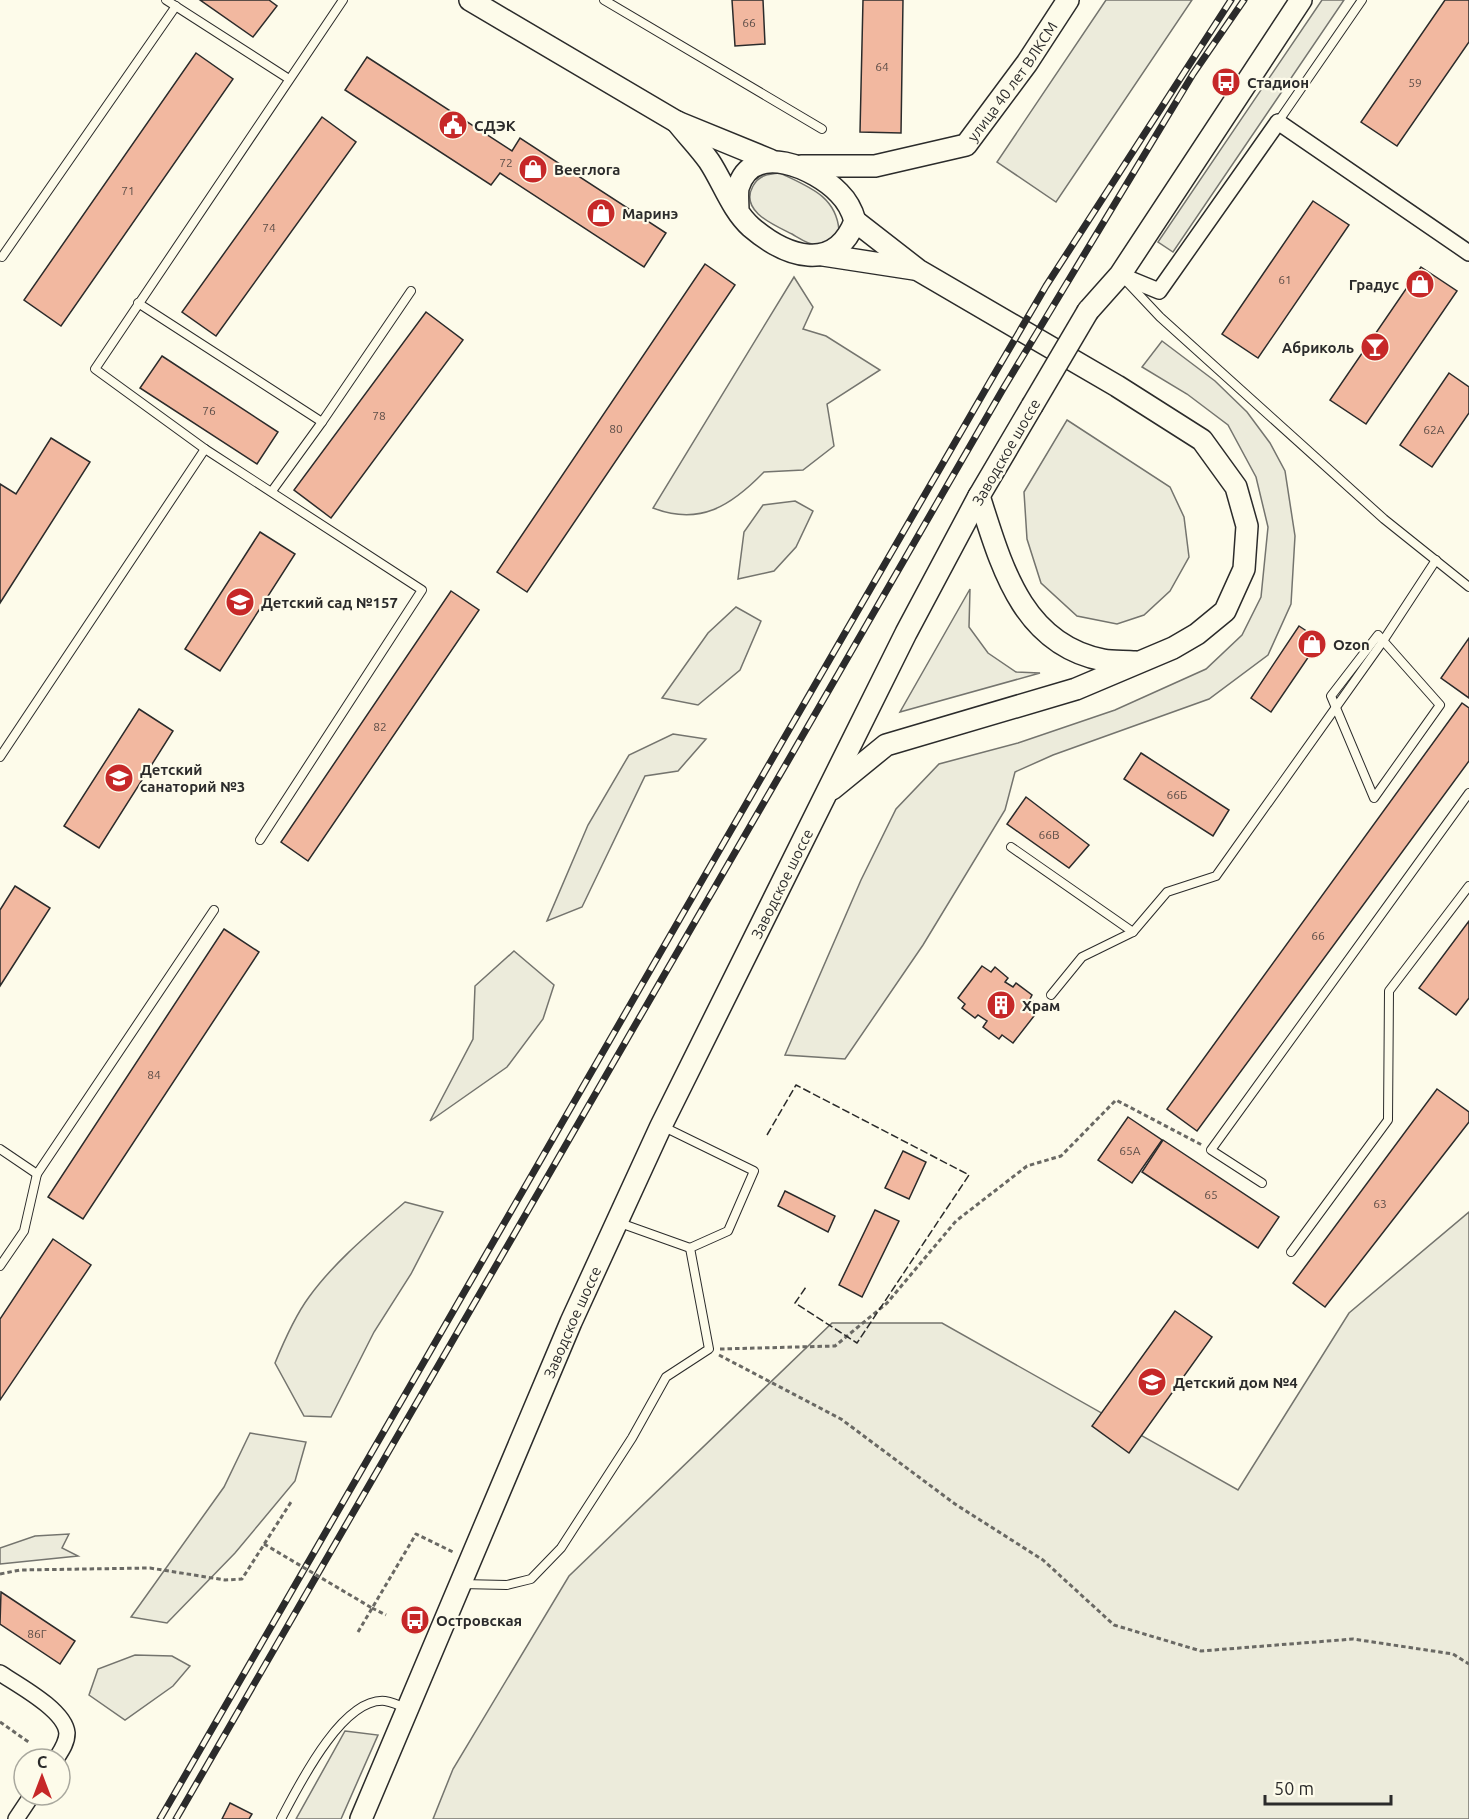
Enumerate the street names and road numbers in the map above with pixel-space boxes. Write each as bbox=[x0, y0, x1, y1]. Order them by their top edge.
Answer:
street label: улица 40 лет ВЛКСМ bbox=[963, 18, 1060, 144]
street label: Заводское шоссе bbox=[969, 396, 1043, 508]
street label: Заводское шоссе bbox=[747, 826, 816, 941]
street label: Заводское шоссе bbox=[540, 1263, 604, 1380]

